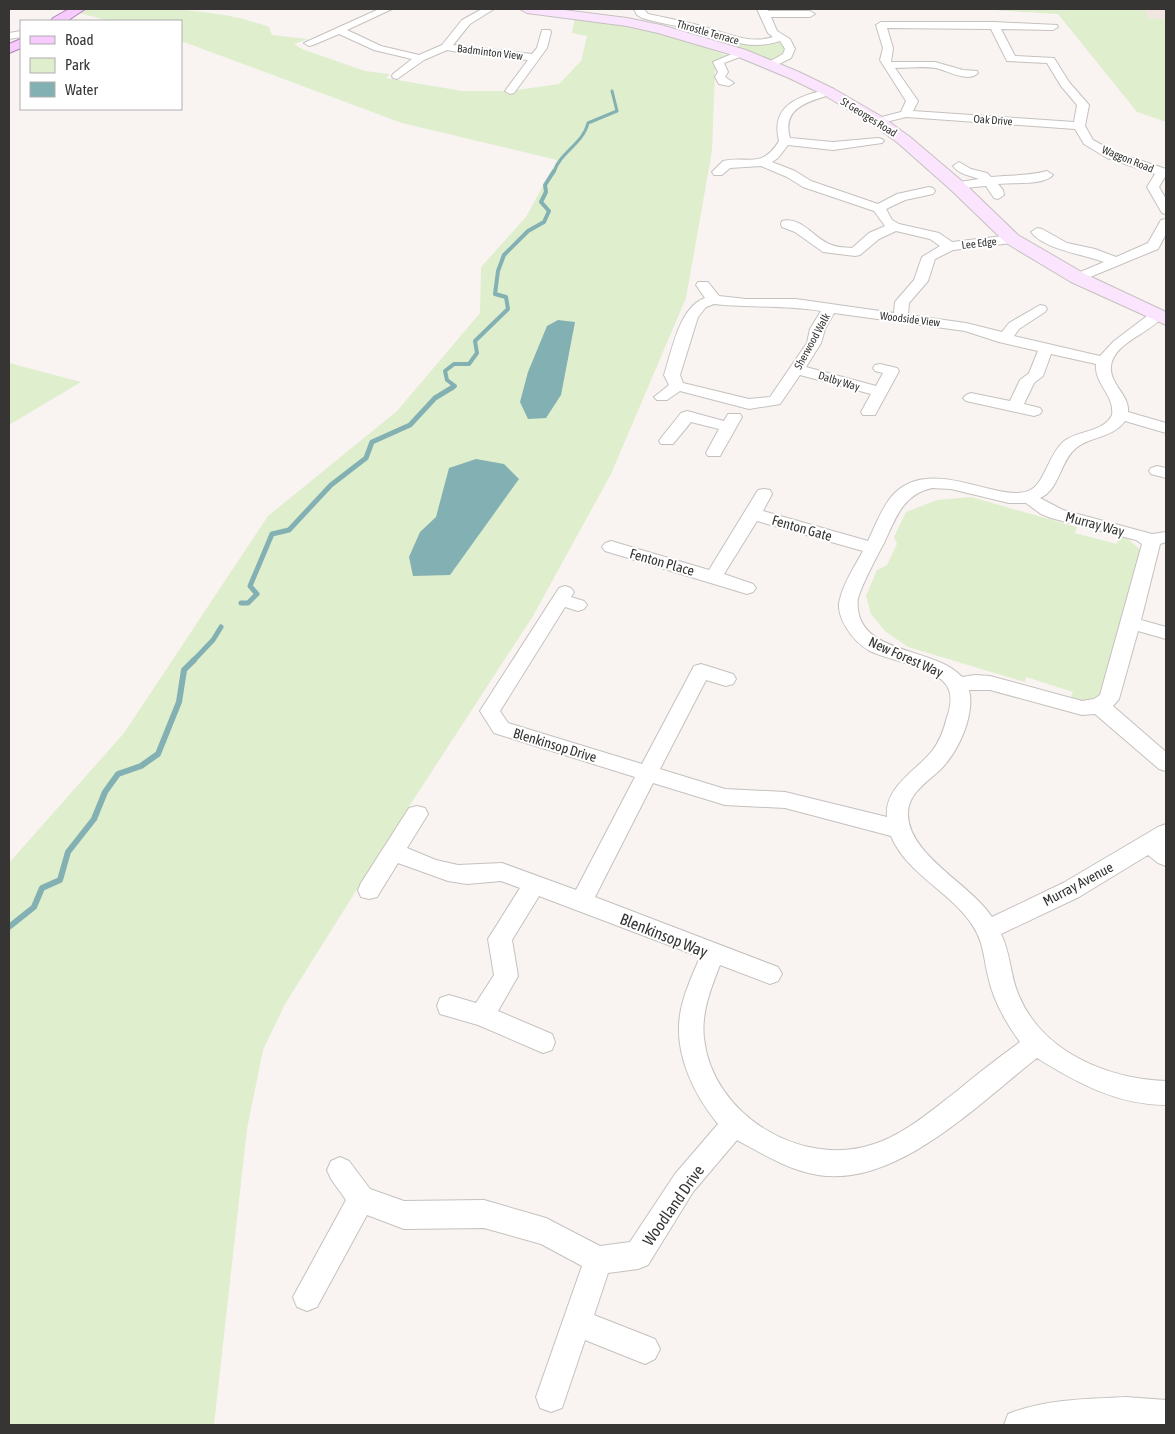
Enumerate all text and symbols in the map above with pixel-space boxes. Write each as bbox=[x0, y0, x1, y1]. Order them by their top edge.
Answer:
street label: Throstle Terrace bbox=[675, 17, 741, 47]
legend bbox=[20, 20, 182, 110]
text: Road bbox=[65, 31, 94, 48]
street label: Badminton View bbox=[457, 42, 524, 62]
text: Park bbox=[65, 56, 90, 73]
text: Water bbox=[65, 81, 98, 98]
street label: St Georges Road bbox=[839, 95, 899, 139]
street label: Oak Drive bbox=[973, 113, 1013, 127]
street label: Waggon Road bbox=[1100, 143, 1156, 175]
street label: Lee Edge bbox=[961, 235, 997, 251]
street label: Woodside View bbox=[879, 309, 941, 329]
street label: Sherwood Walk bbox=[792, 311, 832, 371]
street label: Dalby Way bbox=[817, 369, 862, 393]
street label: Murray Way bbox=[1064, 508, 1126, 540]
street label: Fenton Gate bbox=[770, 512, 834, 544]
street label: Fenton Place bbox=[628, 545, 696, 579]
street label: New Forest Way bbox=[866, 633, 946, 681]
street label: Blenkinsop Drive bbox=[511, 725, 599, 765]
street label: Murray Avenue bbox=[1040, 859, 1116, 909]
street label: Blenkinsop Way bbox=[617, 909, 711, 962]
street label: Woodland Drive bbox=[639, 1161, 707, 1249]

